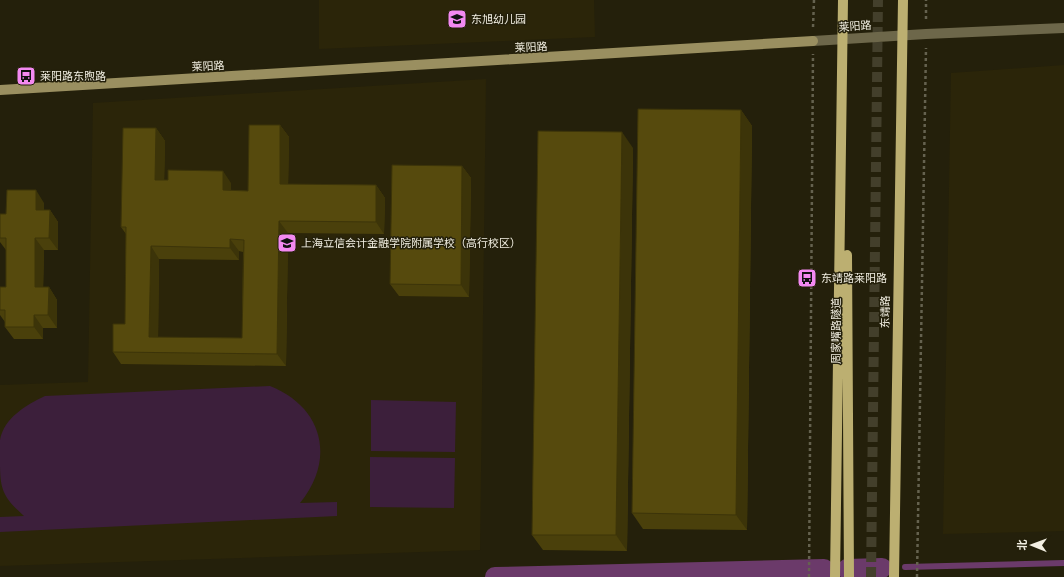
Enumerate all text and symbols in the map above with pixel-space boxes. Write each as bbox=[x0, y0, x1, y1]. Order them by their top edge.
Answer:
school or university icon: 东旭幼儿园 bbox=[446, 8, 468, 30]
place label: 东旭幼儿园 bbox=[471, 13, 526, 26]
street label: 莱阳路 bbox=[838, 19, 872, 34]
street label: 莱阳路 bbox=[514, 40, 548, 55]
street label: 莱阳路 bbox=[191, 59, 225, 74]
bus stop icon: 莱阳路东煦路 bbox=[15, 65, 37, 87]
place label: 莱阳路东煦路 bbox=[40, 70, 106, 83]
school or university icon: 上海立信会计金融学院附属学校（高行校区） bbox=[276, 232, 298, 254]
place label: 上海立信会计金融学院附属学校（高行校区） bbox=[301, 237, 521, 250]
bus stop icon: 东靖路莱阳路 bbox=[796, 267, 818, 289]
place label: 东靖路莱阳路 bbox=[821, 272, 887, 285]
street label: 东靖路 bbox=[879, 295, 892, 329]
street label: 周家嘴路隧道 bbox=[830, 298, 843, 364]
north arrow bbox=[1012, 525, 1052, 565]
text: 北 bbox=[1016, 539, 1029, 550]

